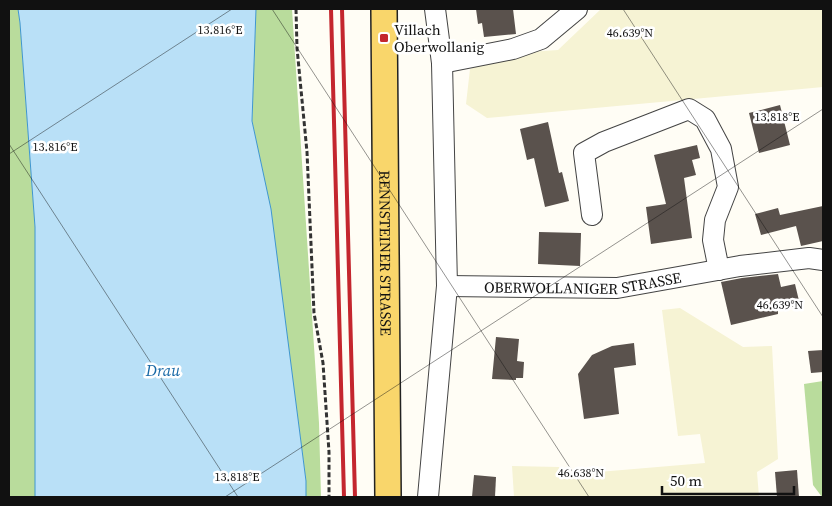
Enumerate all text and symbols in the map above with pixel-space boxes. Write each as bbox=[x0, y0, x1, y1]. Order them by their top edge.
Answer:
place label: Villach Oberwollanig bbox=[394, 19, 485, 57]
text: 13.816°E bbox=[198, 22, 242, 38]
text: 46.639°N bbox=[607, 25, 653, 41]
marker: Villach Oberwollanig bbox=[378, 32, 390, 44]
text: 13.818°E bbox=[755, 109, 799, 125]
text: 13.816°E bbox=[33, 139, 77, 155]
street label: RENNSTEINER STRASSE bbox=[375, 170, 397, 336]
street label: OBERWOLLANIGER STRASSE bbox=[484, 266, 683, 299]
text: 46.639°N bbox=[757, 297, 803, 313]
water label: Drau bbox=[145, 359, 181, 381]
scale bar bbox=[662, 464, 794, 496]
text: 46.638°N bbox=[558, 465, 604, 481]
text: 13.818°E bbox=[215, 469, 259, 485]
text: 50 m bbox=[670, 470, 702, 491]

